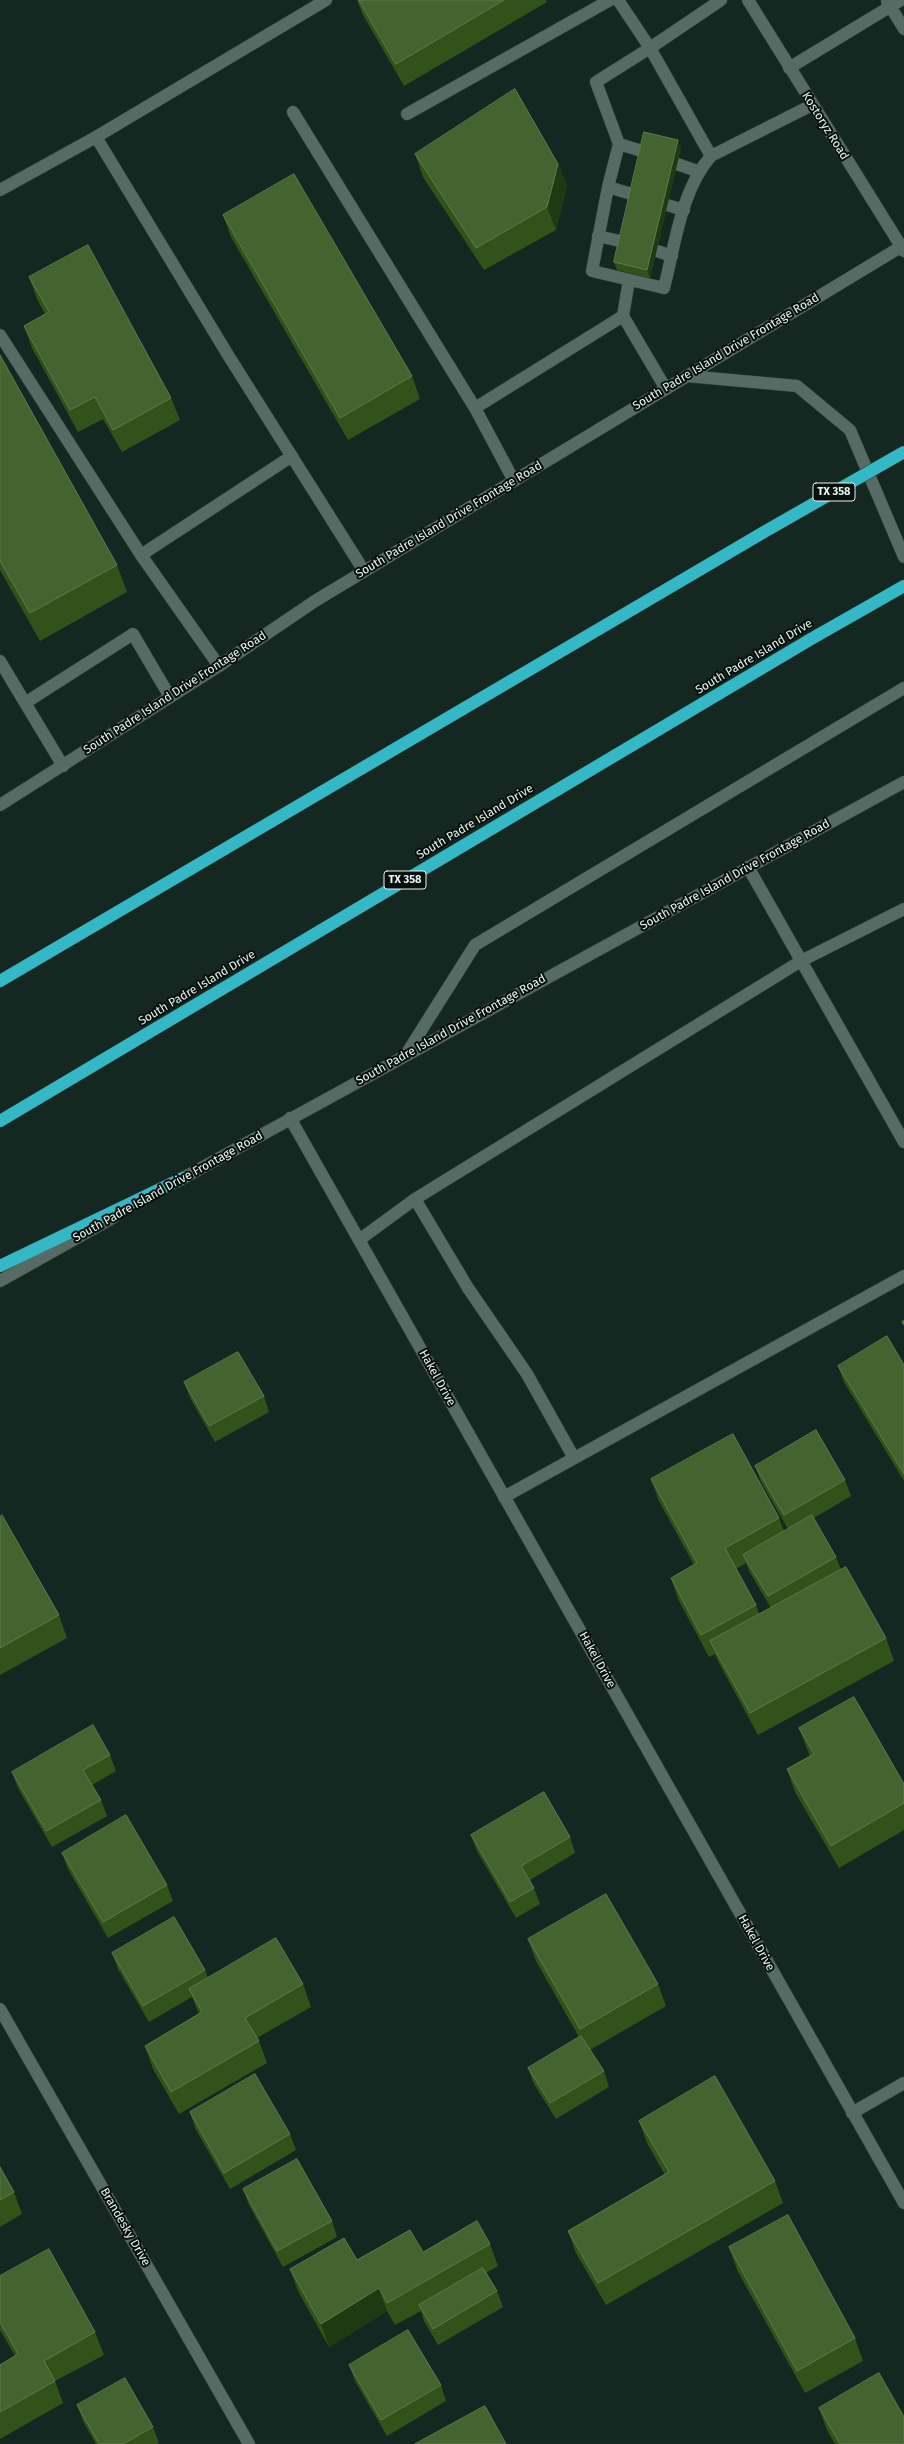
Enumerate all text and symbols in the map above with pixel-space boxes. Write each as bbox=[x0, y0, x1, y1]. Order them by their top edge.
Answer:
street label: Kostoryz Road bbox=[798, 89, 852, 163]
street label: South Padre Island Drive Frontage Road bbox=[630, 291, 822, 413]
street label: South Padre Island Drive Frontage Road bbox=[353, 459, 545, 581]
road number: TX 358 bbox=[813, 483, 855, 501]
street label: South Padre Island Drive bbox=[693, 616, 815, 698]
street label: South Padre Island Drive Frontage Road bbox=[81, 628, 269, 758]
street label: South Padre Island Drive bbox=[414, 781, 536, 863]
street label: South Padre Island Drive Frontage Road bbox=[638, 817, 832, 933]
road number: TX 358 bbox=[384, 871, 426, 889]
street label: South Padre Island Drive bbox=[136, 947, 258, 1029]
street label: South Padre Island Drive Frontage Road bbox=[354, 972, 548, 1088]
street label: South Padre Island Drive Frontage Road bbox=[71, 1129, 265, 1245]
street label: Hakel Drive bbox=[416, 1347, 458, 1409]
street label: Hakel Drive bbox=[576, 1629, 618, 1691]
street label: Hakel Drive bbox=[735, 1912, 777, 1974]
street label: Brandesky Drive bbox=[97, 2185, 153, 2269]

